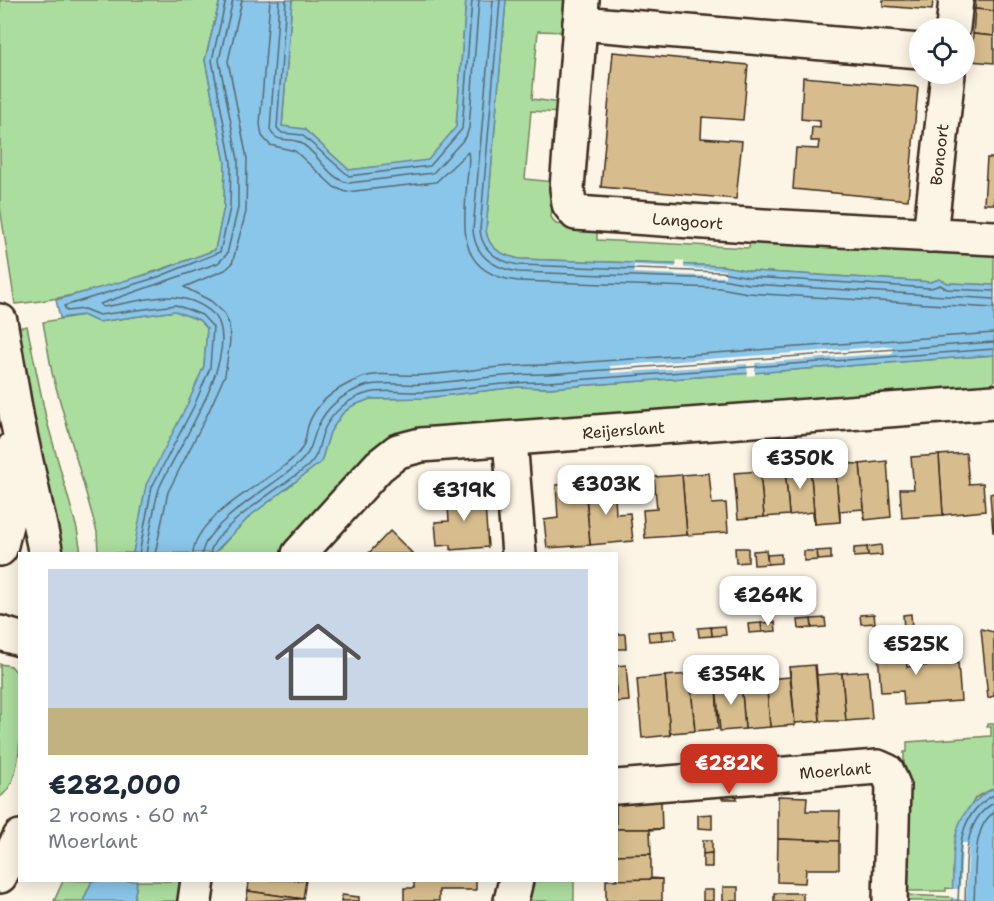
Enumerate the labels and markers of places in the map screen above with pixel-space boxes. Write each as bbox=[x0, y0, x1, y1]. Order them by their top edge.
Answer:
pin: €350K bbox=[758, 439, 842, 490]
pin: €303K bbox=[564, 465, 648, 516]
pin: €319K bbox=[422, 471, 506, 522]
pin: €264K bbox=[726, 576, 810, 627]
pin: €525K bbox=[874, 625, 958, 676]
pin: €354K bbox=[689, 655, 773, 706]
pin: €282K bbox=[687, 744, 771, 795]

